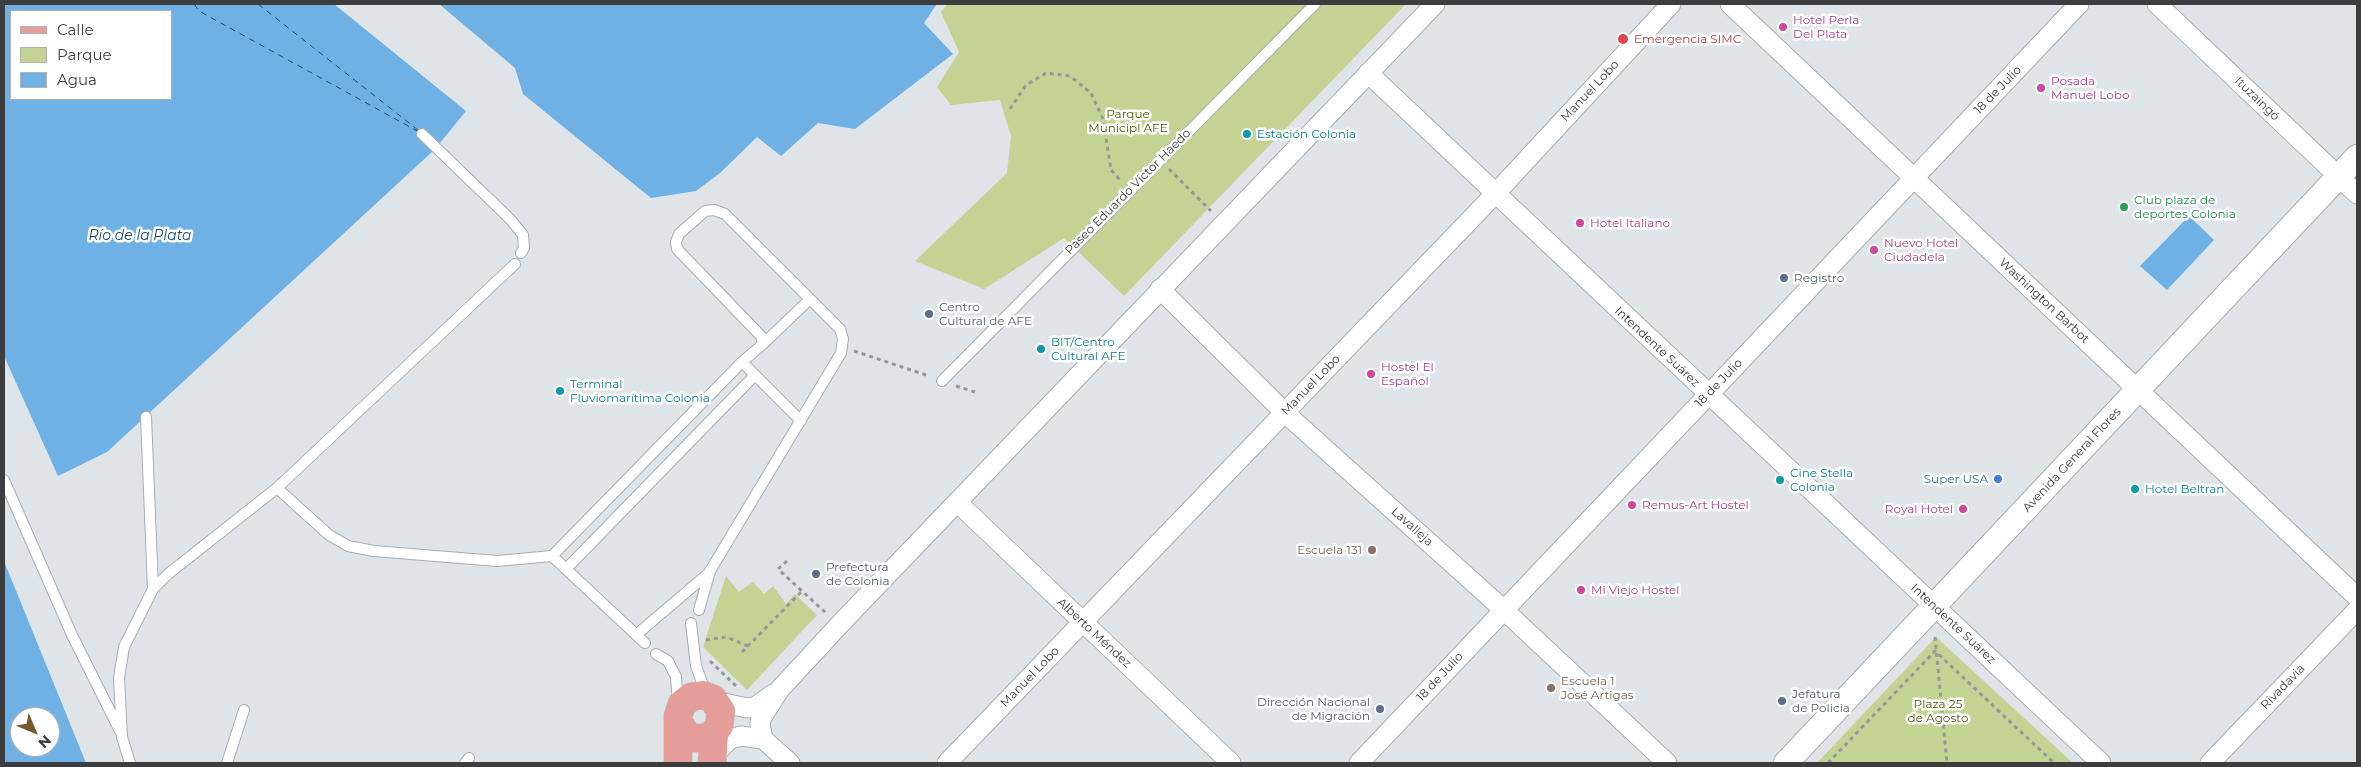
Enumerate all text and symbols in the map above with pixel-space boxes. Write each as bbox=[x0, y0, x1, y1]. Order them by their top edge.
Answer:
legend bbox=[10, 10, 172, 100]
place label: Hotel Perla Del Plata bbox=[1793, 13, 1859, 41]
text: Calle bbox=[57, 20, 94, 39]
marker: Hotel Perla Del Plata bbox=[1777, 21, 1789, 33]
marker: Emergencia SIMC bbox=[1616, 32, 1630, 46]
place label: Emergencia SIMC bbox=[1634, 32, 1741, 46]
text: Parque bbox=[57, 45, 112, 64]
street label: Manuel Lobo bbox=[1558, 57, 1622, 125]
street label: 18 de Julio bbox=[1971, 63, 2025, 117]
text: Agua bbox=[57, 70, 97, 89]
place label: Posada Manuel Lobo bbox=[2051, 74, 2129, 102]
street label: Ituzaingó bbox=[2232, 74, 2282, 124]
marker: Posada Manuel Lobo bbox=[2035, 82, 2047, 94]
park label: Parque Municipl AFE bbox=[1088, 107, 1168, 135]
street label: Paseo Eduardo Víctor Haedo bbox=[1062, 126, 1194, 258]
place label: Estación Colonia bbox=[1257, 127, 1356, 141]
marker: Estación Colonia bbox=[1241, 128, 1253, 140]
place label: Club plaza de deportes Colonia bbox=[2134, 193, 2236, 221]
marker: Club plaza de deportes Colonia bbox=[2118, 201, 2130, 213]
place label: Hotel Italiano bbox=[1590, 216, 1670, 230]
marker: Hotel Italiano bbox=[1574, 217, 1586, 229]
water label: Río de la Plata bbox=[88, 228, 192, 244]
place label: Nuevo Hotel Ciudadela bbox=[1884, 236, 1958, 264]
marker: Nuevo Hotel Ciudadela bbox=[1868, 244, 1880, 256]
street label: Washington Barbot bbox=[1996, 255, 2092, 347]
place label: Registro bbox=[1794, 271, 1844, 285]
marker: Registro bbox=[1778, 272, 1790, 284]
place label: Centro Cultural de AFE bbox=[939, 300, 1032, 328]
street label: Intendente Suárez bbox=[1612, 304, 1702, 390]
marker: Centro Cultural de AFE bbox=[923, 308, 935, 320]
place label: BIT/Centro Cultural AFE bbox=[1051, 335, 1125, 363]
marker: BIT/Centro Cultural AFE bbox=[1035, 343, 1047, 355]
street label: Manuel Lobo bbox=[1279, 352, 1343, 418]
street label: 18 de Julio bbox=[1692, 356, 1746, 410]
place label: Hostel El Español bbox=[1381, 360, 1434, 388]
marker: Hostel El Español bbox=[1365, 368, 1377, 380]
place label: Terminal Fluviomarítima Colonia bbox=[570, 377, 710, 405]
marker: Terminal Fluviomarítima Colonia bbox=[554, 385, 566, 397]
street label: Avenida General Flores bbox=[2020, 405, 2124, 515]
place label: Cine Stella Colonia bbox=[1790, 466, 1853, 494]
place label: Super USA bbox=[1924, 472, 1988, 486]
marker: Super USA bbox=[1992, 473, 2004, 485]
marker: Cine Stella Colonia bbox=[1774, 474, 1786, 486]
place label: Hotel Beltran bbox=[2145, 482, 2224, 496]
marker: Hotel Beltran bbox=[2129, 483, 2141, 495]
place label: Remus-Art Hostel bbox=[1642, 498, 1749, 512]
marker: Remus-Art Hostel bbox=[1626, 499, 1638, 511]
place label: Royal Hotel bbox=[1885, 502, 1953, 516]
marker: Royal Hotel bbox=[1957, 503, 1969, 515]
street label: Lavalleja bbox=[1388, 504, 1436, 550]
place label: Escuela 131 bbox=[1297, 543, 1362, 557]
marker: Escuela 131 bbox=[1366, 544, 1378, 556]
place label: Prefectura de Colonia bbox=[826, 560, 889, 588]
marker: Prefectura de Colonia bbox=[810, 568, 822, 580]
street label: Intendente Suárez bbox=[1908, 581, 1998, 667]
place label: Mi Viejo Hostel bbox=[1591, 583, 1680, 597]
marker: Mi Viejo Hostel bbox=[1575, 584, 1587, 596]
street label: Alberto Méndez bbox=[1054, 595, 1134, 671]
street label: Manuel Lobo bbox=[998, 644, 1062, 710]
street label: 18 de Julio bbox=[1414, 650, 1466, 704]
street label: Rivadavia bbox=[2258, 661, 2308, 713]
place label: Escuela 1 José Artigas bbox=[1561, 674, 1634, 702]
marker: Escuela 1 José Artigas bbox=[1545, 682, 1557, 694]
place label: Jefatura de Policia bbox=[1792, 687, 1850, 715]
place label: Dirección Nacional de Migración bbox=[1257, 695, 1370, 723]
marker: Jefatura de Policia bbox=[1776, 695, 1788, 707]
park label: Plaza 25 de Agosto bbox=[1908, 697, 1968, 725]
marker: Dirección Nacional de Migración bbox=[1374, 703, 1386, 715]
north arrow bbox=[10, 707, 60, 757]
text: N bbox=[35, 732, 55, 752]

